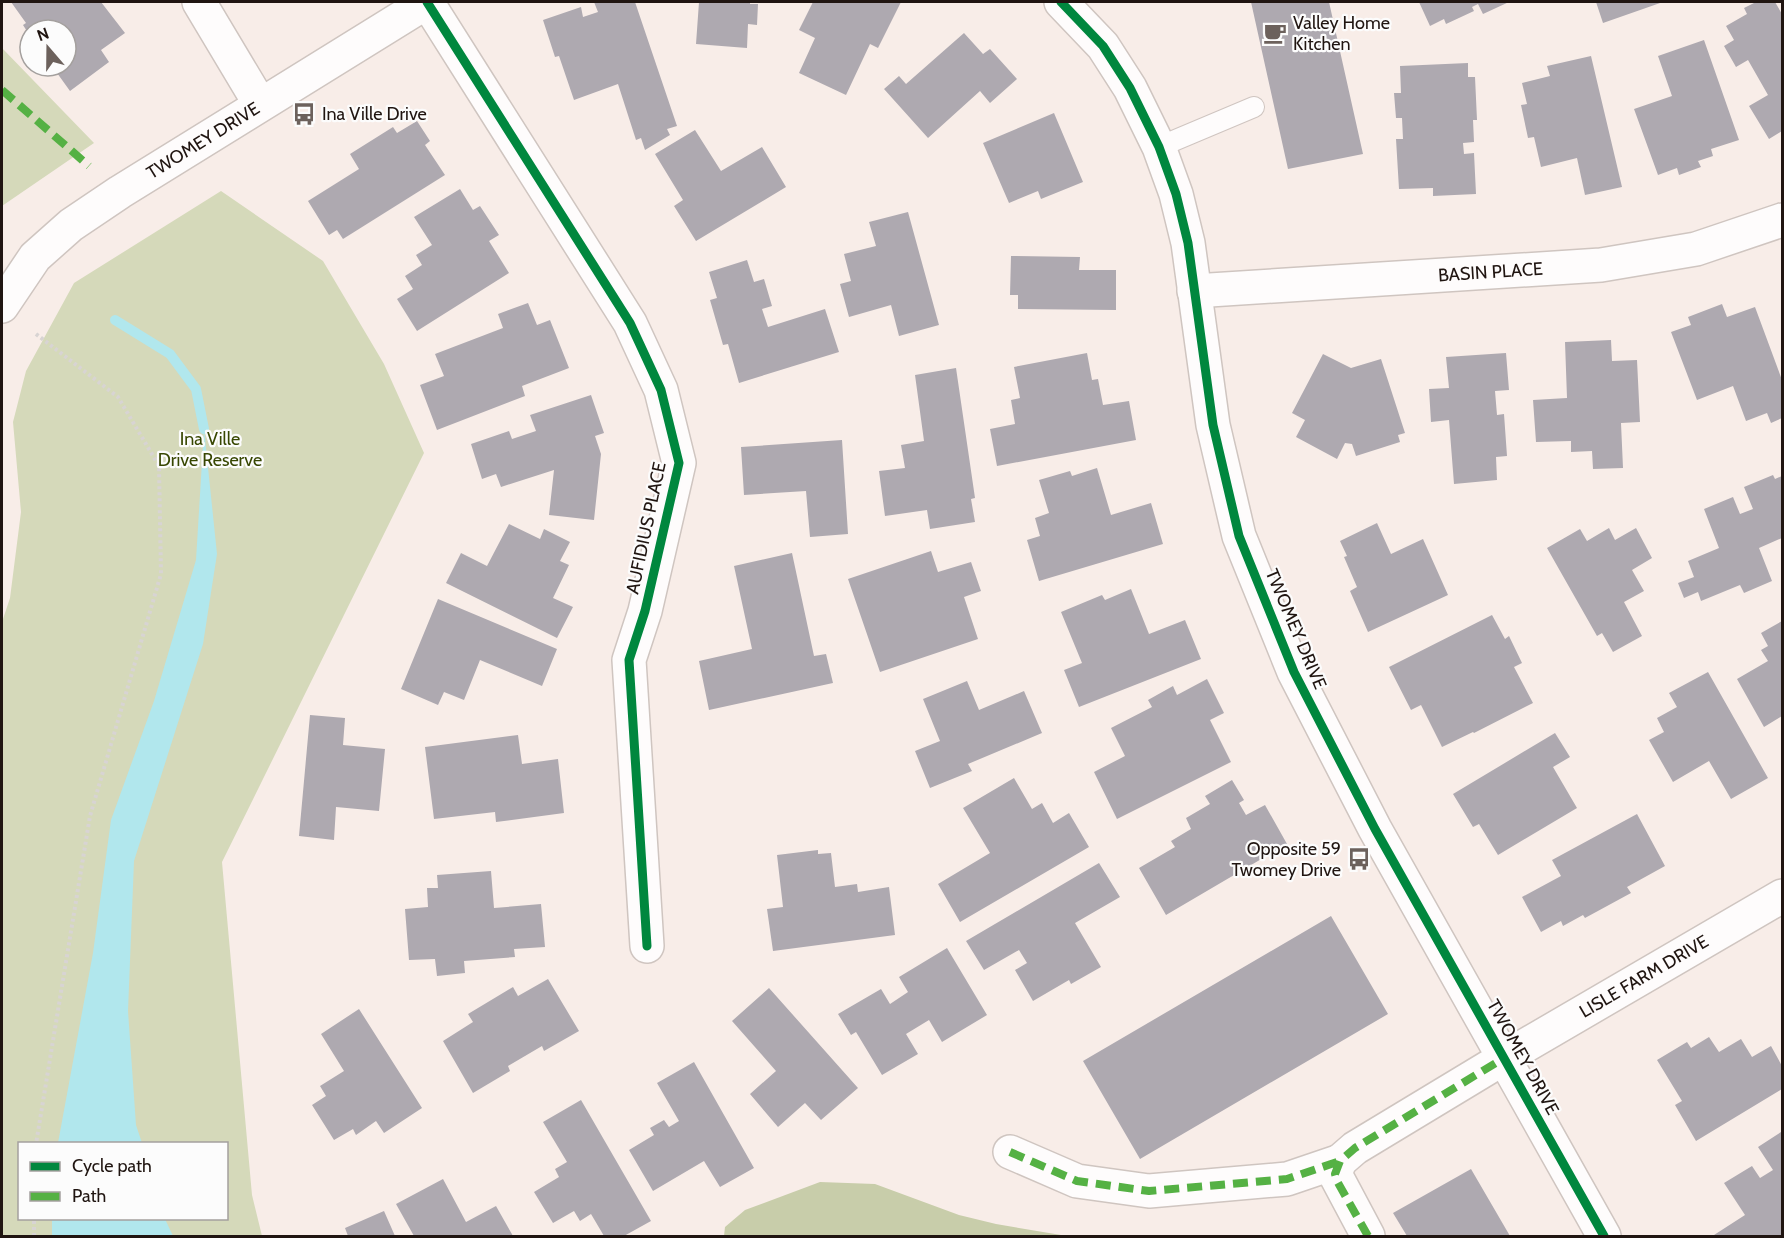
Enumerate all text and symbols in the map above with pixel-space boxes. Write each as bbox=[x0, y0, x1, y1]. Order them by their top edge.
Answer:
place label: Valley Home Kitchen bbox=[1293, 12, 1390, 55]
north arrow bbox=[18, 18, 78, 78]
cafe icon: Valley Home Kitchen bbox=[1262, 20, 1288, 46]
text: N bbox=[34, 24, 52, 45]
street label: TWOMEY DRIVE bbox=[143, 97, 264, 184]
bus stop icon: Ina Ville Drive bbox=[291, 101, 317, 127]
place label: Ina Ville Drive bbox=[322, 103, 427, 125]
street label: BASIN PLACE bbox=[1437, 258, 1544, 286]
park label: Ina Ville Drive Reserve bbox=[158, 428, 262, 471]
street label: AUFIDIUS PLACE bbox=[621, 460, 671, 596]
street label: TWOMEY DRIVE bbox=[1261, 566, 1331, 692]
place label: Opposite 59 Twomey Drive bbox=[1231, 838, 1341, 881]
bus stop icon: Opposite 59 Twomey Drive bbox=[1346, 846, 1372, 872]
street label: LISLE FARM DRIVE bbox=[1575, 930, 1712, 1023]
street label: TWOMEY DRIVE bbox=[1482, 995, 1564, 1119]
legend bbox=[18, 1142, 228, 1220]
text: Cycle path bbox=[72, 1155, 152, 1177]
text: Path bbox=[72, 1185, 106, 1207]

